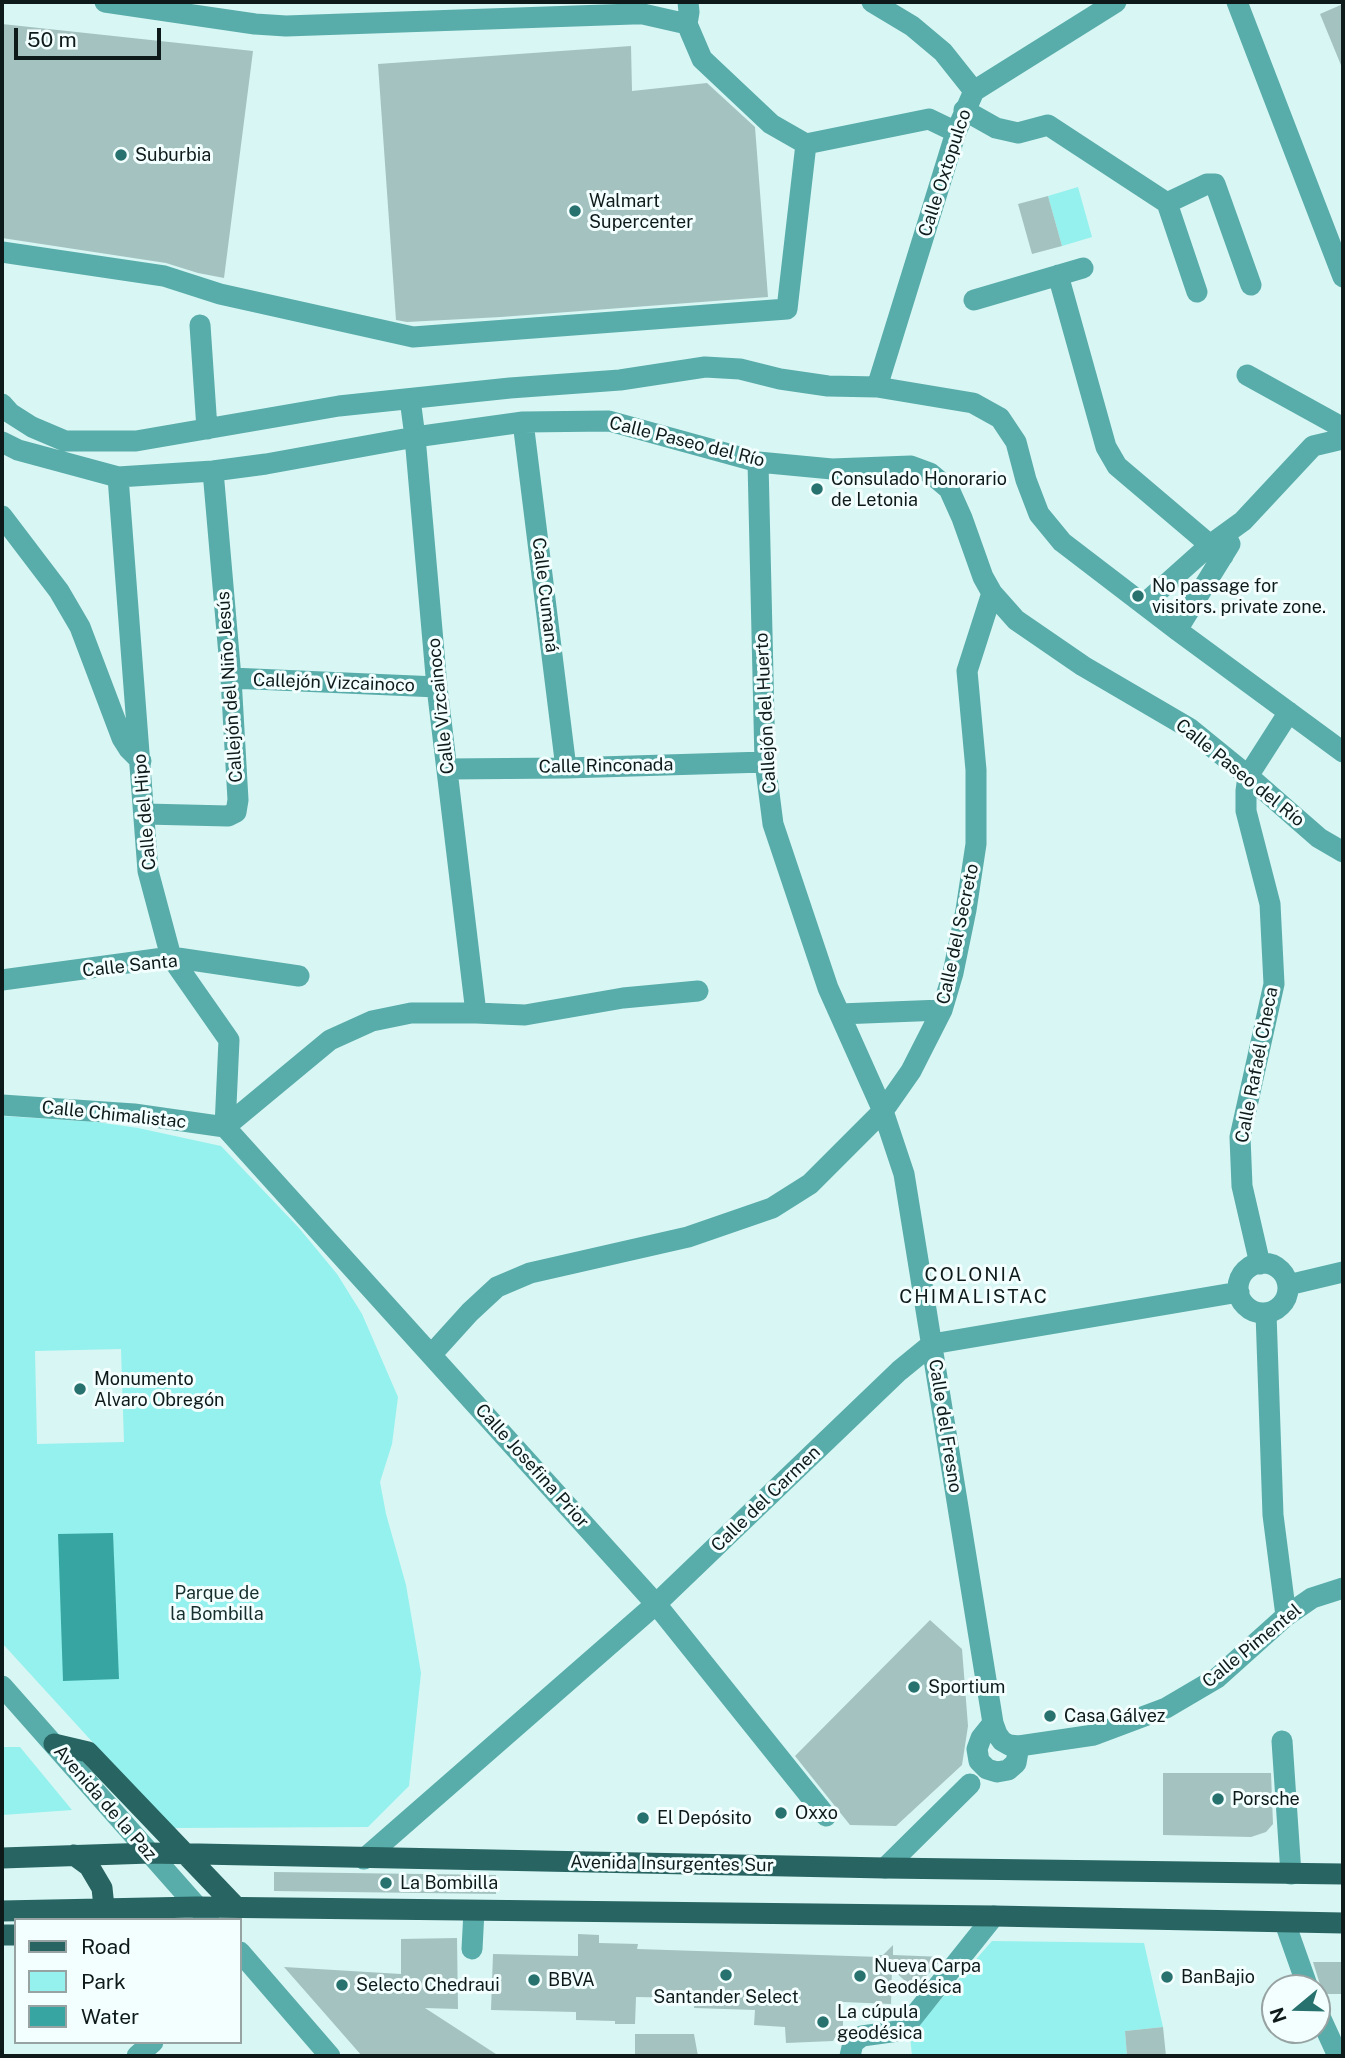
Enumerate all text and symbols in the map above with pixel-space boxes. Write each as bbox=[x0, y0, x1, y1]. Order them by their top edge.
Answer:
scale bar bbox=[18, 14, 164, 58]
text: 50 m bbox=[27, 27, 77, 52]
street label: Calle Oxtopulco bbox=[914, 107, 976, 239]
place label: Suburbia bbox=[135, 144, 211, 166]
marker: Suburbia bbox=[113, 147, 129, 163]
place label: Walmart Supercenter bbox=[589, 190, 693, 232]
marker: Walmart Supercenter bbox=[567, 203, 583, 219]
street label: Calle Paseo del Río bbox=[607, 412, 767, 472]
place label: Consulado Honorario de Letonia bbox=[831, 468, 1007, 510]
marker: Consulado Honorario de Letonia bbox=[809, 481, 825, 497]
street label: Calle Cumaná bbox=[527, 536, 563, 654]
place label: No passage for visitors. private zone. bbox=[1152, 575, 1326, 618]
marker: No passage for visitors. private zone. bbox=[1130, 588, 1146, 604]
street label: Callejón del Niño Jesús bbox=[213, 591, 247, 783]
street label: Callejón del Huerto bbox=[751, 632, 781, 794]
street label: Calle Vizcainoco bbox=[423, 637, 459, 775]
street label: Callejón Vizcainoco bbox=[253, 669, 415, 697]
street label: Calle Paseo del Río bbox=[1171, 714, 1309, 832]
street label: Calle del Hipo bbox=[129, 753, 161, 871]
street label: Calle Rinconada bbox=[538, 754, 674, 778]
street label: Calle del Secreto bbox=[933, 862, 983, 1006]
street label: Calle Santa bbox=[81, 950, 179, 982]
street label: Calle Rafaél Checa bbox=[1231, 985, 1283, 1145]
street label: Calle Chimalistac bbox=[41, 1097, 187, 1133]
district label: COLONIA CHIMALISTAC bbox=[901, 1264, 1047, 1308]
street label: Calle del Fresno bbox=[924, 1358, 966, 1494]
place label: Monumento Alvaro Obregón bbox=[94, 1368, 224, 1410]
marker: Monumento Alvaro Obregón bbox=[72, 1381, 88, 1397]
street label: Calle Josefina Prior bbox=[471, 1399, 593, 1533]
street label: Calle del Carmen bbox=[707, 1442, 825, 1556]
park label: Parque de la Bombilla bbox=[170, 1582, 264, 1624]
street label: Calle Pimentel bbox=[1198, 1599, 1306, 1693]
place label: Sportium bbox=[928, 1676, 1005, 1698]
marker: Sportium bbox=[906, 1679, 922, 1695]
place label: Casa Gálvez bbox=[1064, 1705, 1165, 1727]
marker: Casa Gálvez bbox=[1042, 1708, 1058, 1724]
street label: Avenida de la Paz bbox=[49, 1741, 161, 1865]
place label: Porsche bbox=[1232, 1788, 1300, 1810]
marker: Porsche bbox=[1210, 1791, 1226, 1807]
place label: Oxxo bbox=[795, 1802, 838, 1824]
marker: Oxxo bbox=[773, 1805, 789, 1821]
place label: El Depósito bbox=[657, 1807, 752, 1829]
marker: El Depósito bbox=[635, 1810, 651, 1826]
street label: Avenida Insurgentes Sur bbox=[570, 1851, 774, 1877]
place label: La Bombilla bbox=[400, 1872, 498, 1894]
marker: La Bombilla bbox=[378, 1875, 394, 1891]
legend bbox=[14, 1918, 242, 2044]
text: Road bbox=[81, 1934, 131, 1959]
place label: Nueva Carpa Geodésica bbox=[874, 1955, 981, 1997]
place label: BanBajio bbox=[1181, 1966, 1255, 1988]
marker: Santander Select bbox=[718, 1967, 734, 1983]
marker: Nueva Carpa Geodésica bbox=[852, 1968, 868, 1984]
text: Park bbox=[81, 1969, 126, 1994]
place label: BBVA bbox=[548, 1969, 595, 1991]
marker: BanBajio bbox=[1159, 1969, 1175, 1985]
marker: BBVA bbox=[526, 1972, 542, 1988]
place label: Selecto Chedraui bbox=[356, 1974, 500, 1996]
north arrow bbox=[1261, 1974, 1331, 2044]
marker: Selecto Chedraui bbox=[334, 1977, 350, 1993]
place label: Santander Select bbox=[653, 1986, 799, 2008]
place label: La cúpula geodésica bbox=[837, 2001, 922, 2044]
text: Water bbox=[81, 2004, 139, 2029]
text: N bbox=[1265, 2005, 1291, 2026]
marker: La cúpula geodésica bbox=[815, 2014, 831, 2030]

